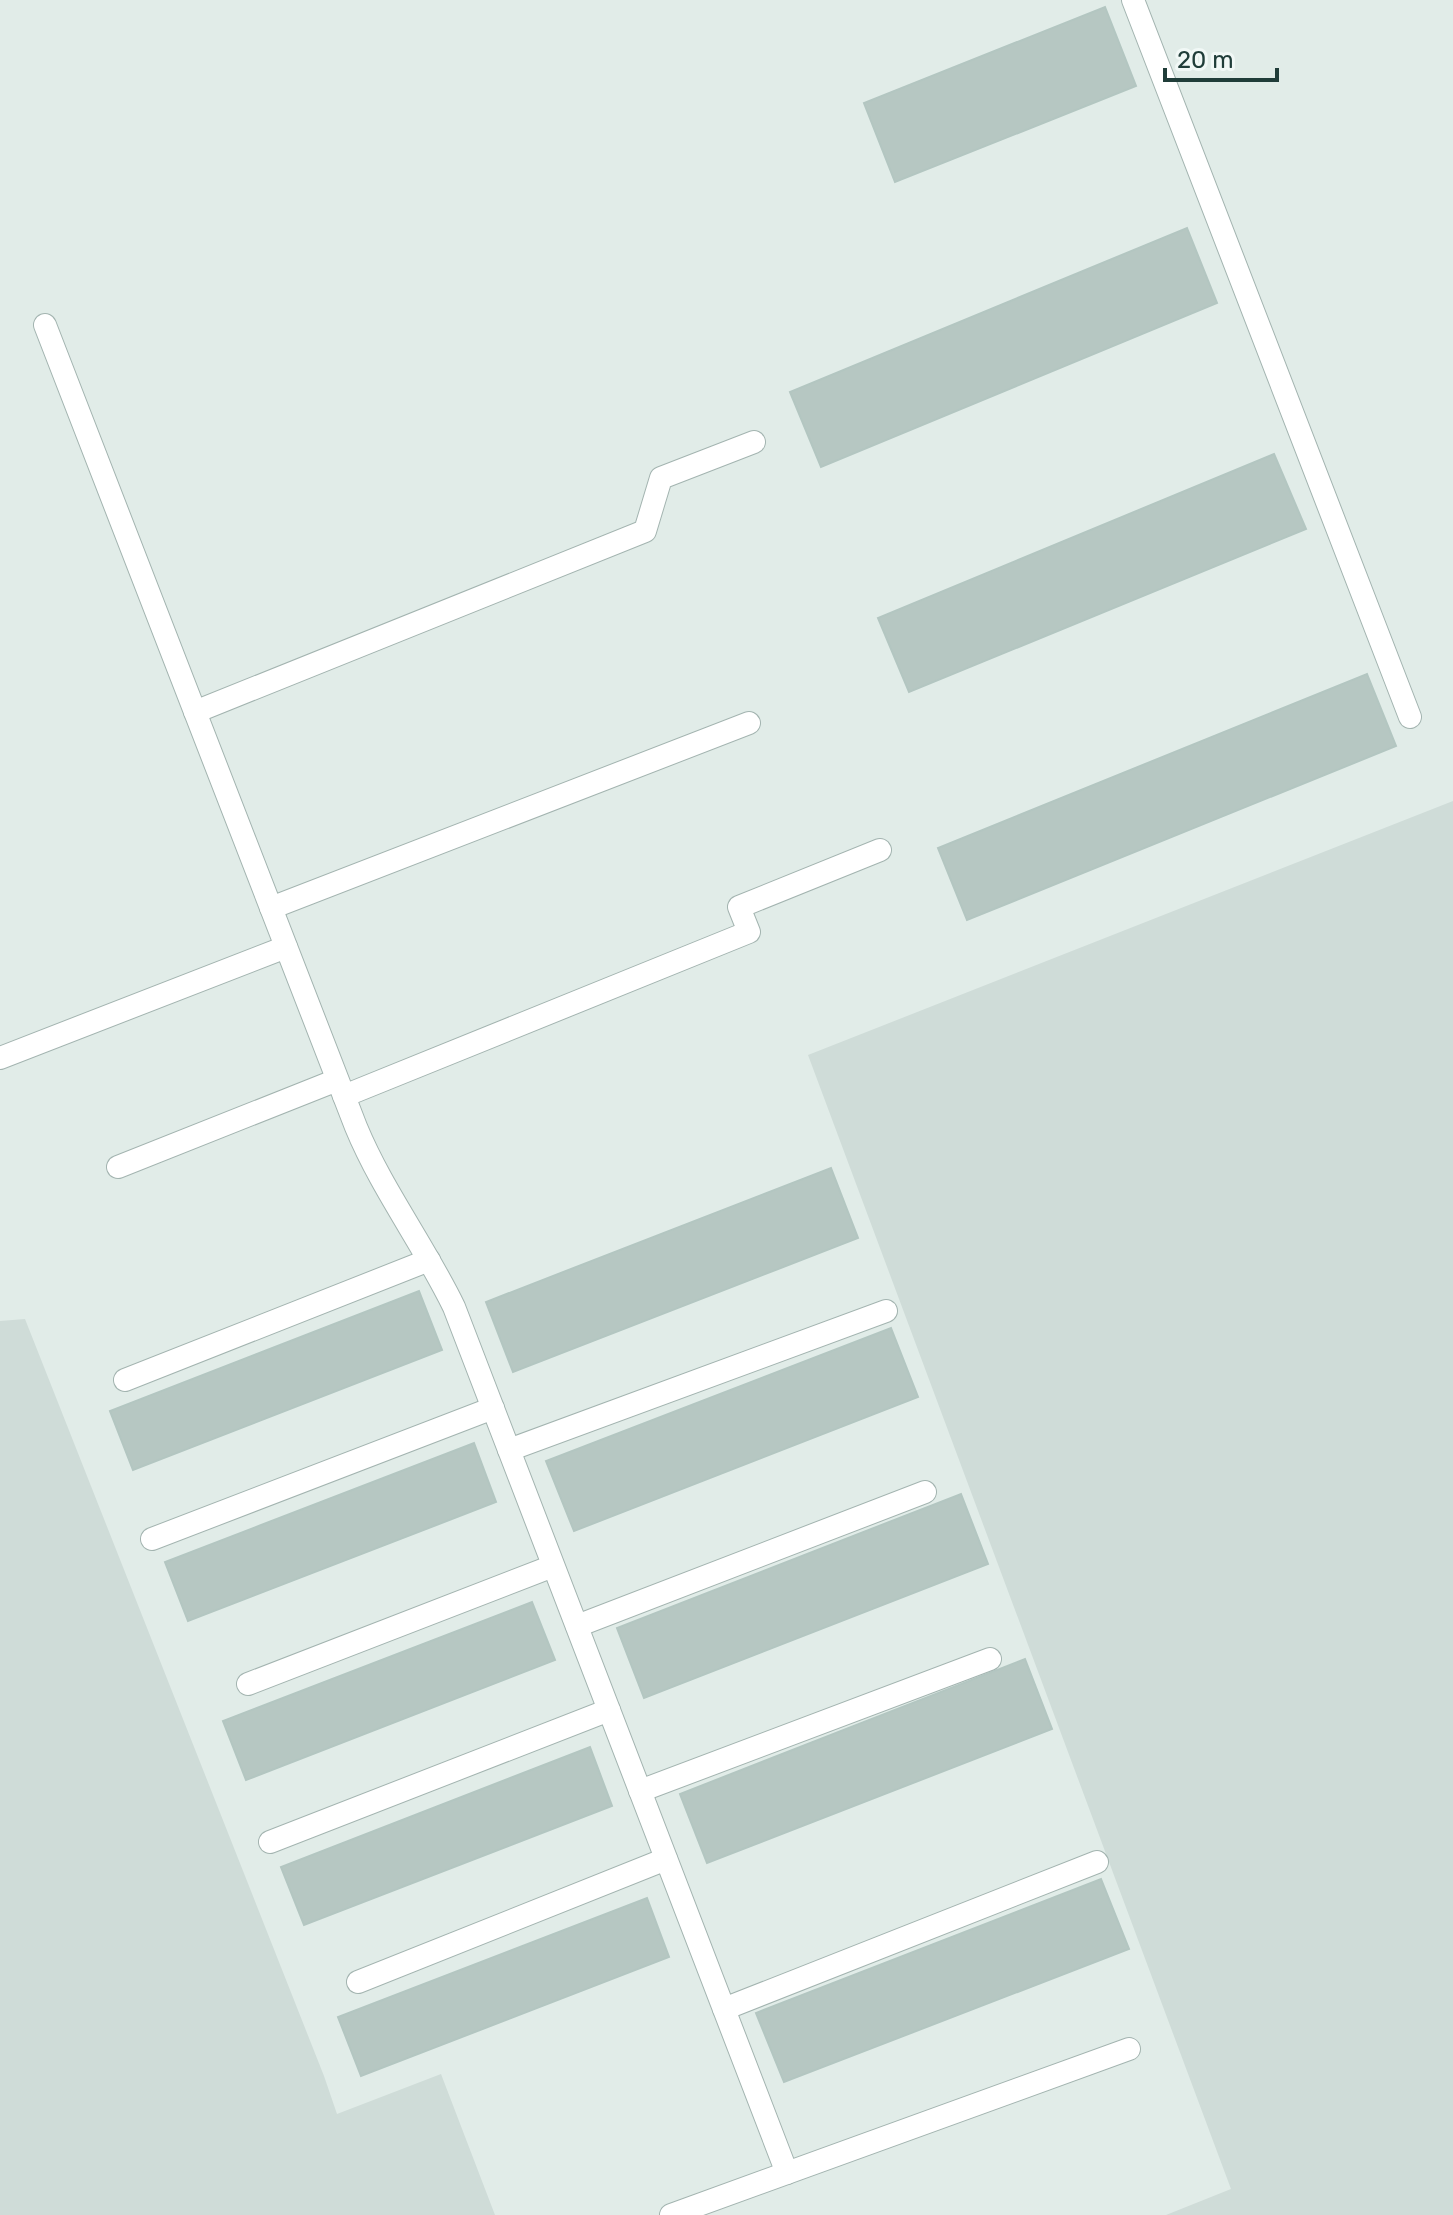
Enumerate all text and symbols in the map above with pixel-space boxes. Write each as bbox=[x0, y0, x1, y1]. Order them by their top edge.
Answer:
scale bar bbox=[1165, 32, 1277, 82]
text: 20 m bbox=[1177, 46, 1234, 74]

